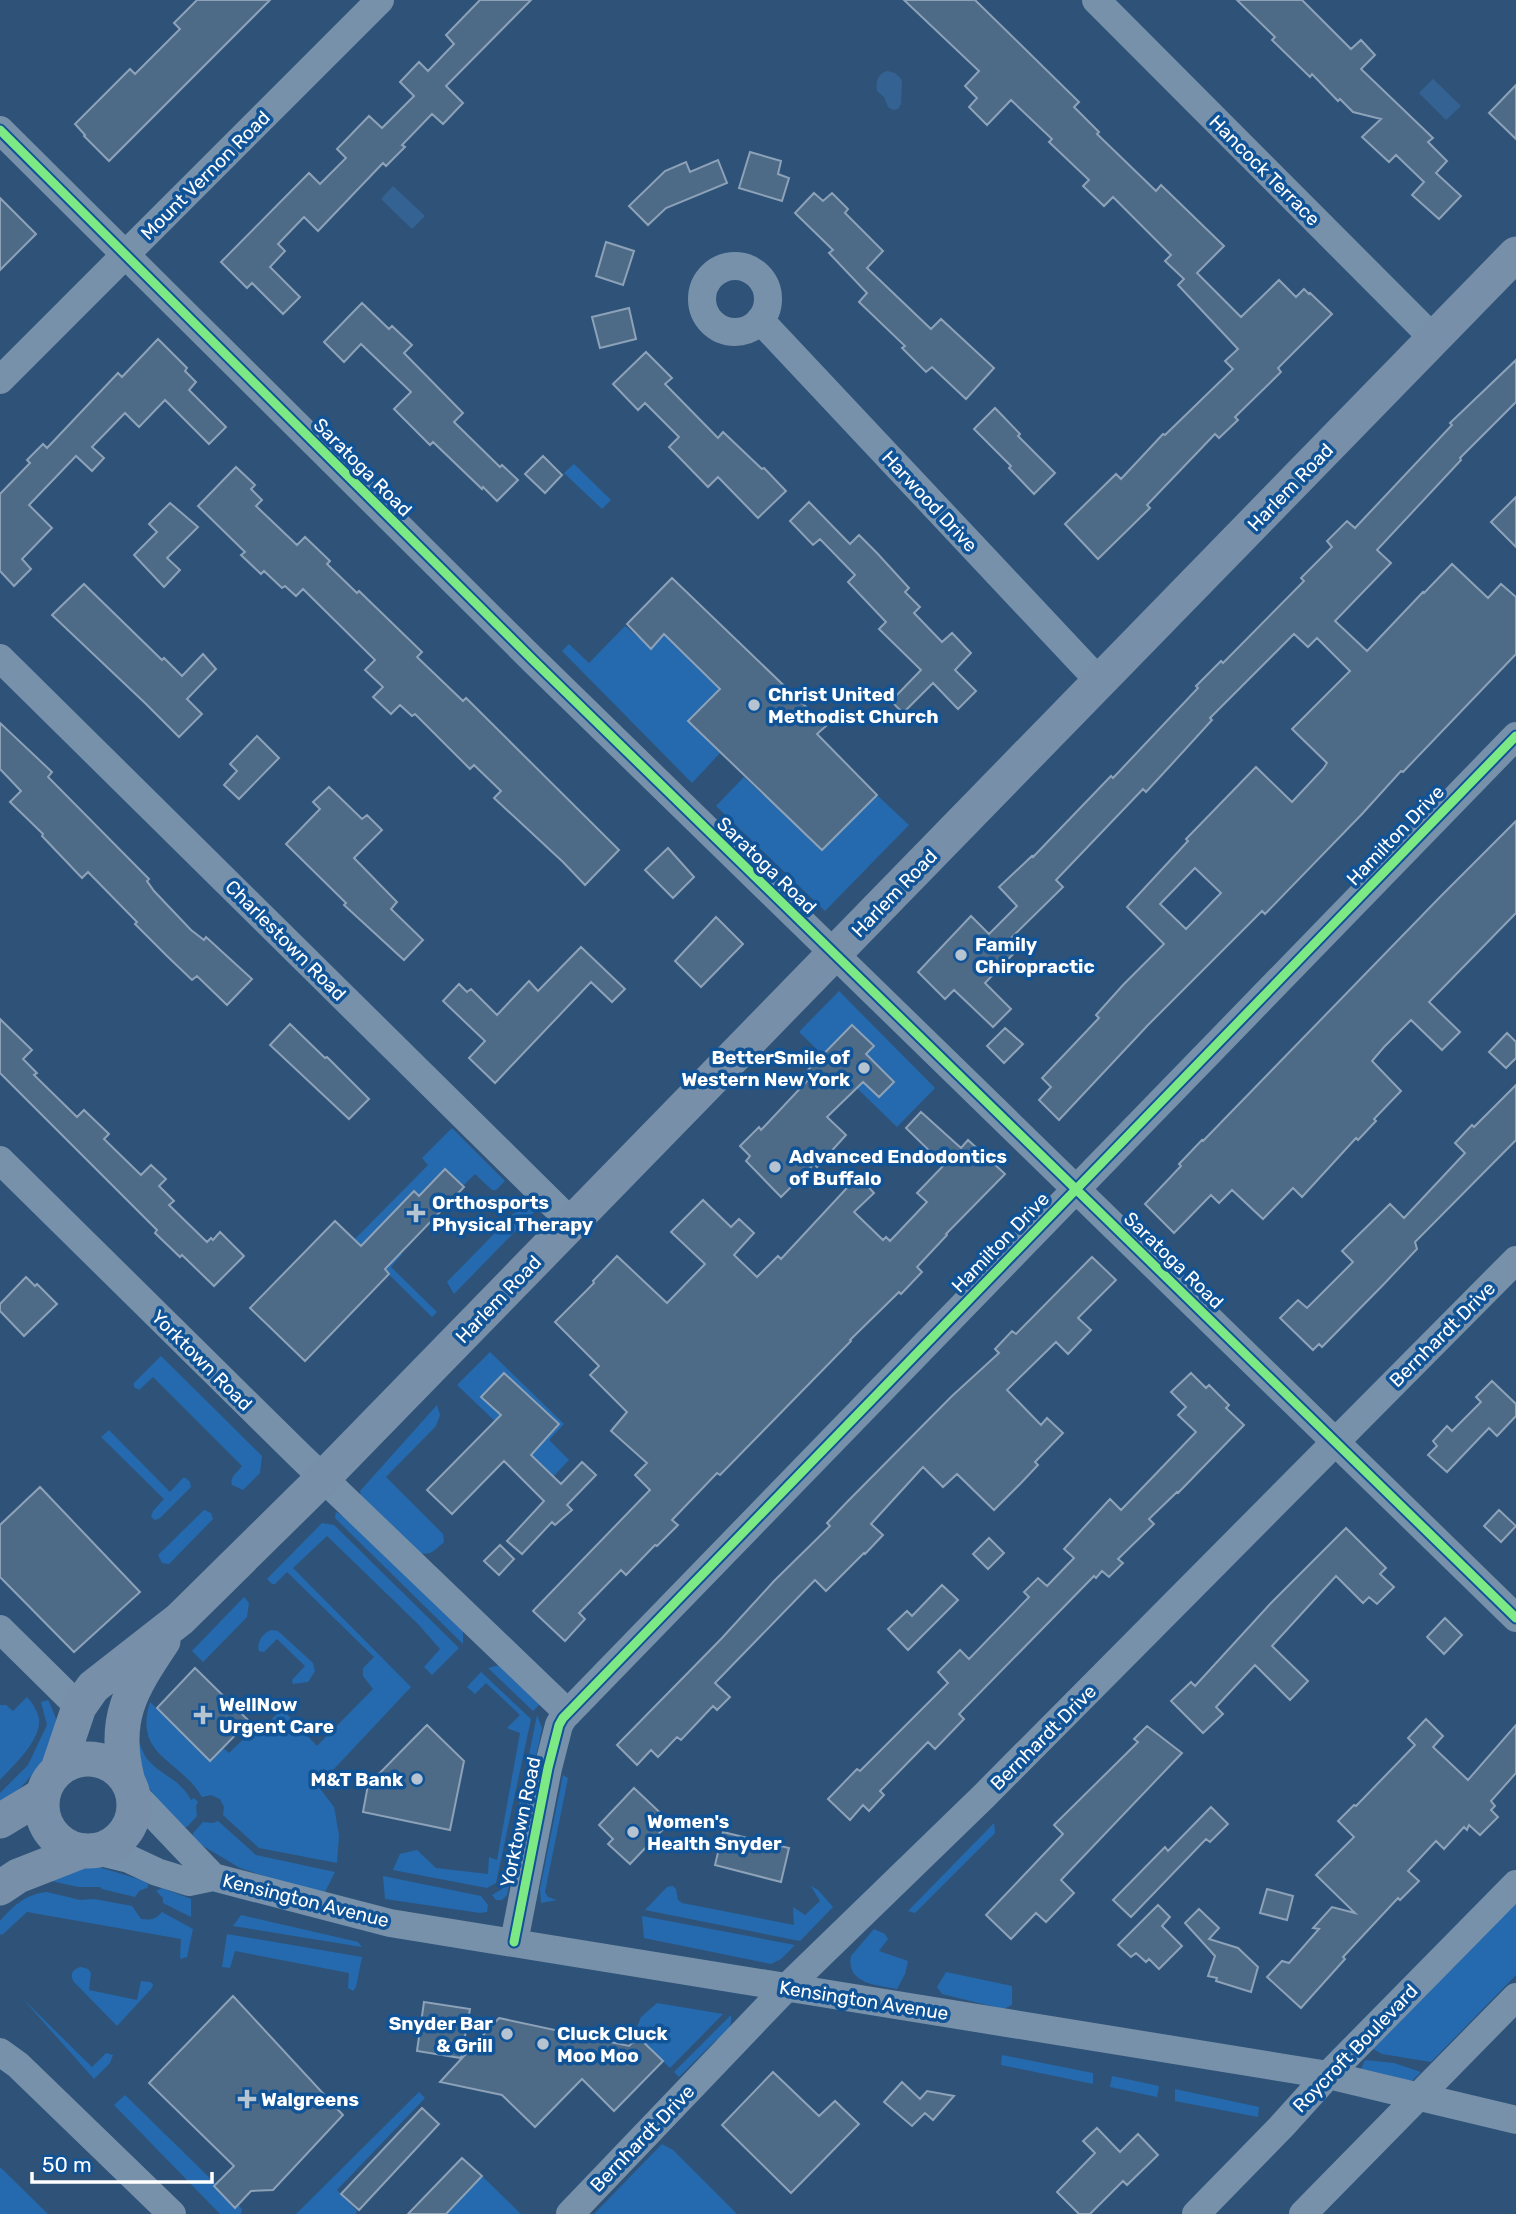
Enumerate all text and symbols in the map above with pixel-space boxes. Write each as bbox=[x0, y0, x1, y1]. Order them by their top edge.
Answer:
street label: Mount Vernon Road bbox=[136, 106, 275, 245]
street label: Hancock Terrace bbox=[1205, 110, 1325, 230]
street label: Saratoga Road bbox=[309, 413, 417, 521]
street label: Harlem Road bbox=[1243, 439, 1338, 536]
street label: Harwood Drive bbox=[877, 446, 982, 557]
place label: Christ United Methodist Church bbox=[768, 683, 939, 728]
marker: Christ United Methodist Church bbox=[746, 697, 762, 713]
street label: Hamilton Drive bbox=[1342, 780, 1449, 890]
street label: Saratoga Road bbox=[712, 812, 821, 919]
street label: Harlem Road bbox=[847, 845, 942, 942]
street label: Charlestown Road bbox=[220, 875, 351, 1006]
place label: Family Chiropractic bbox=[975, 933, 1095, 978]
marker: Family Chiropractic bbox=[953, 947, 969, 963]
place label: BetterSmile of Western New York bbox=[681, 1046, 851, 1091]
marker: BetterSmile of Western New York bbox=[856, 1060, 872, 1076]
place label: Advanced Endodontics of Buffalo bbox=[789, 1145, 1007, 1190]
marker: Advanced Endodontics of Buffalo bbox=[767, 1159, 783, 1175]
street label: Hamilton Drive bbox=[947, 1187, 1054, 1297]
place label: Orthosports Physical Therapy bbox=[432, 1191, 594, 1236]
marker: Orthosports Physical Therapy bbox=[406, 1203, 426, 1223]
street label: Saratoga Road bbox=[1119, 1207, 1228, 1314]
street label: Harlem Road bbox=[451, 1251, 546, 1348]
street label: Bernhardt Drive bbox=[1385, 1277, 1500, 1392]
street label: Yorktown Road bbox=[146, 1305, 257, 1416]
street label: Bernhardt Drive bbox=[986, 1680, 1101, 1795]
place label: WellNow Urgent Care bbox=[219, 1693, 334, 1738]
marker: WellNow Urgent Care bbox=[193, 1705, 213, 1725]
street label: Yorktown Road bbox=[495, 1755, 546, 1890]
place label: M&T Bank bbox=[311, 1768, 403, 1791]
marker: M&T Bank bbox=[409, 1771, 425, 1787]
place label: Women's Health Snyder bbox=[647, 1810, 782, 1855]
marker: Women's Health Snyder bbox=[625, 1824, 641, 1840]
street label: Kensington Avenue bbox=[220, 1869, 391, 1932]
street label: Kensington Avenue bbox=[778, 1976, 950, 2025]
street label: Roycroft Boulevard bbox=[1288, 1979, 1423, 2117]
place label: Snyder Bar & Grill bbox=[389, 2012, 493, 2057]
place label: Cluck Cluck Moo Moo bbox=[557, 2022, 668, 2067]
marker: Snyder Bar & Grill bbox=[499, 2026, 515, 2042]
marker: Cluck Cluck Moo Moo bbox=[535, 2036, 551, 2052]
street label: Bernhardt Drive bbox=[585, 2080, 699, 2197]
place label: Walgreens bbox=[261, 2088, 359, 2111]
marker: Walgreens bbox=[239, 2091, 255, 2107]
scale bar bbox=[32, 2140, 212, 2184]
text: 50 m bbox=[42, 2152, 92, 2177]

